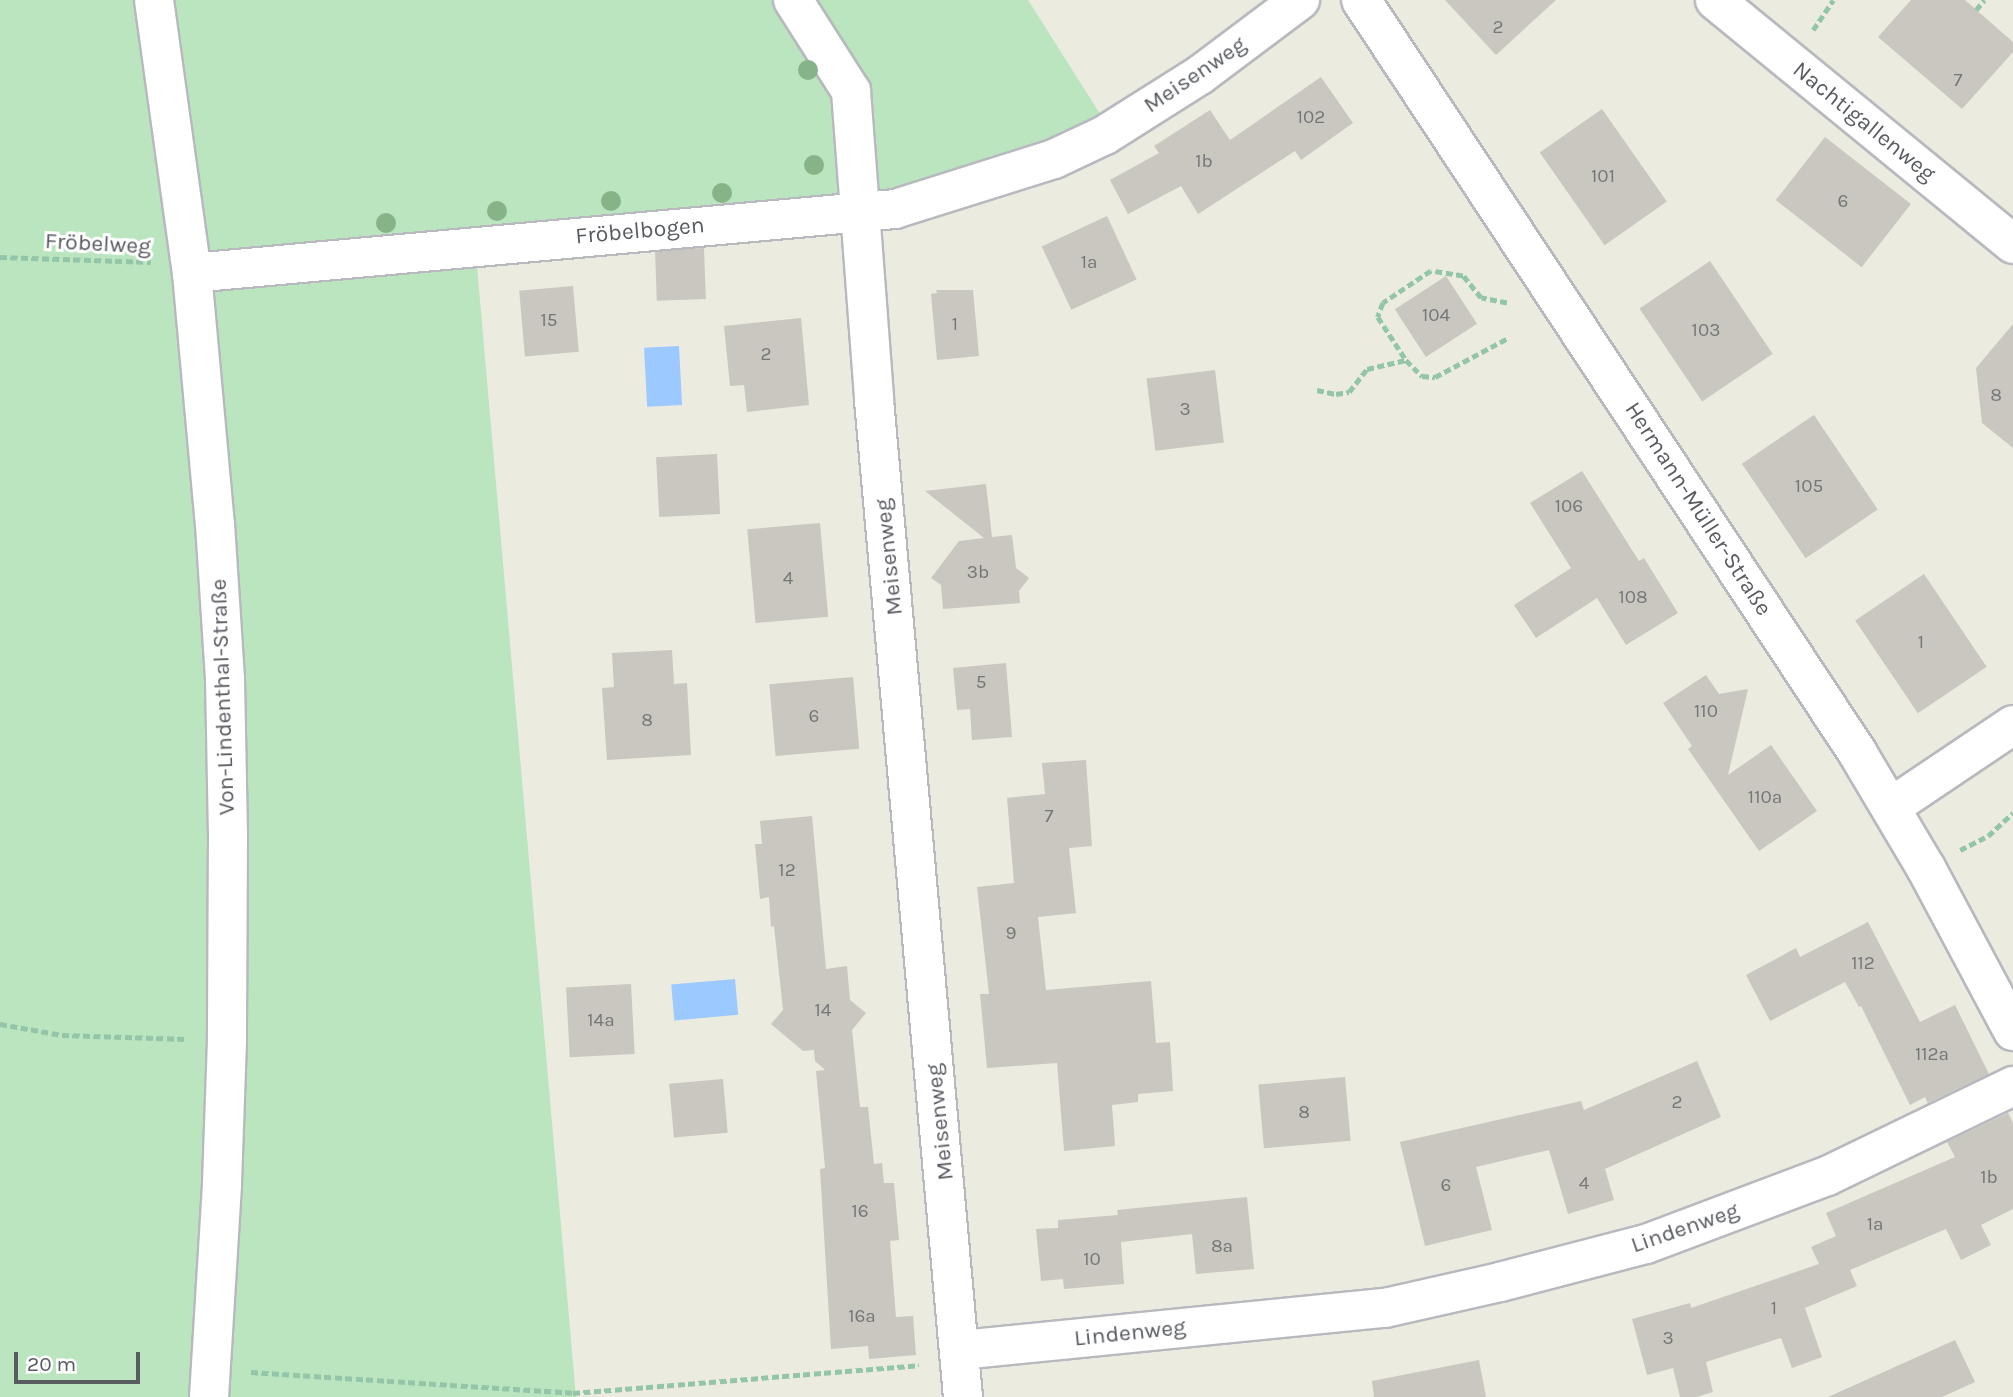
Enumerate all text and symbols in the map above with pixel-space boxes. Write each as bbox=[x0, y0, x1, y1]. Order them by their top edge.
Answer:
house number: 2 bbox=[1492, 17, 1504, 39]
street label: Meisenweg bbox=[1139, 31, 1251, 119]
street label: Nachtigallenweg bbox=[1787, 56, 1941, 188]
house number: 7 bbox=[1954, 70, 1962, 92]
house number: 102 bbox=[1297, 107, 1325, 129]
house number: 1b bbox=[1195, 151, 1213, 173]
house number: 101 bbox=[1591, 166, 1615, 188]
house number: 6 bbox=[1838, 191, 1848, 213]
street label: Fröbelbogen bbox=[574, 212, 706, 250]
street label: Fröbelweg bbox=[44, 227, 152, 261]
house number: 1a bbox=[1081, 252, 1097, 274]
house number: 104 bbox=[1422, 305, 1450, 327]
house number: 15 bbox=[540, 310, 558, 332]
house number: 1 bbox=[952, 314, 958, 336]
house number: 103 bbox=[1692, 320, 1720, 342]
house number: 2 bbox=[760, 344, 772, 366]
house number: 8 bbox=[1990, 385, 2002, 407]
street label: Hermann-Müller-Straße bbox=[1619, 397, 1777, 621]
house number: 3 bbox=[1179, 399, 1191, 421]
house number: 105 bbox=[1795, 476, 1823, 498]
house number: 106 bbox=[1555, 496, 1583, 518]
street label: Meisenweg bbox=[869, 497, 909, 617]
house number: 3b bbox=[967, 562, 989, 584]
house number: 4 bbox=[783, 568, 793, 590]
street label: Von-Lindenthal-Straße bbox=[205, 578, 241, 816]
house number: 108 bbox=[1618, 587, 1648, 609]
house number: 1 bbox=[1918, 632, 1924, 654]
house number: 5 bbox=[976, 672, 986, 694]
house number: 110 bbox=[1694, 701, 1718, 723]
house number: 6 bbox=[809, 706, 819, 728]
house number: 8 bbox=[641, 710, 653, 732]
house number: 110a bbox=[1748, 787, 1782, 809]
house number: 7 bbox=[1045, 806, 1053, 828]
house number: 12 bbox=[778, 860, 796, 882]
house number: 9 bbox=[1005, 923, 1017, 945]
house number: 112 bbox=[1851, 953, 1875, 975]
house number: 14 bbox=[815, 1000, 831, 1022]
house number: 14a bbox=[587, 1010, 615, 1032]
house number: 112a bbox=[1915, 1044, 1949, 1066]
street label: Meisenweg bbox=[920, 1062, 960, 1182]
house number: 2 bbox=[1671, 1092, 1683, 1114]
house number: 8 bbox=[1298, 1102, 1310, 1124]
house number: 1b bbox=[1980, 1167, 1998, 1189]
house number: 4 bbox=[1579, 1173, 1589, 1195]
house number: 6 bbox=[1441, 1175, 1451, 1197]
street label: Lindenweg bbox=[1627, 1197, 1743, 1259]
house number: 16 bbox=[851, 1201, 869, 1223]
house number: 1a bbox=[1867, 1214, 1883, 1236]
house number: 8a bbox=[1211, 1236, 1233, 1258]
house number: 10 bbox=[1083, 1249, 1101, 1271]
house number: 1 bbox=[1771, 1298, 1777, 1320]
house number: 16a bbox=[848, 1306, 876, 1328]
street label: Lindenweg bbox=[1073, 1313, 1187, 1353]
house number: 3 bbox=[1662, 1328, 1674, 1350]
scale bar bbox=[18, 1338, 144, 1382]
text: 20 m bbox=[27, 1352, 76, 1376]

